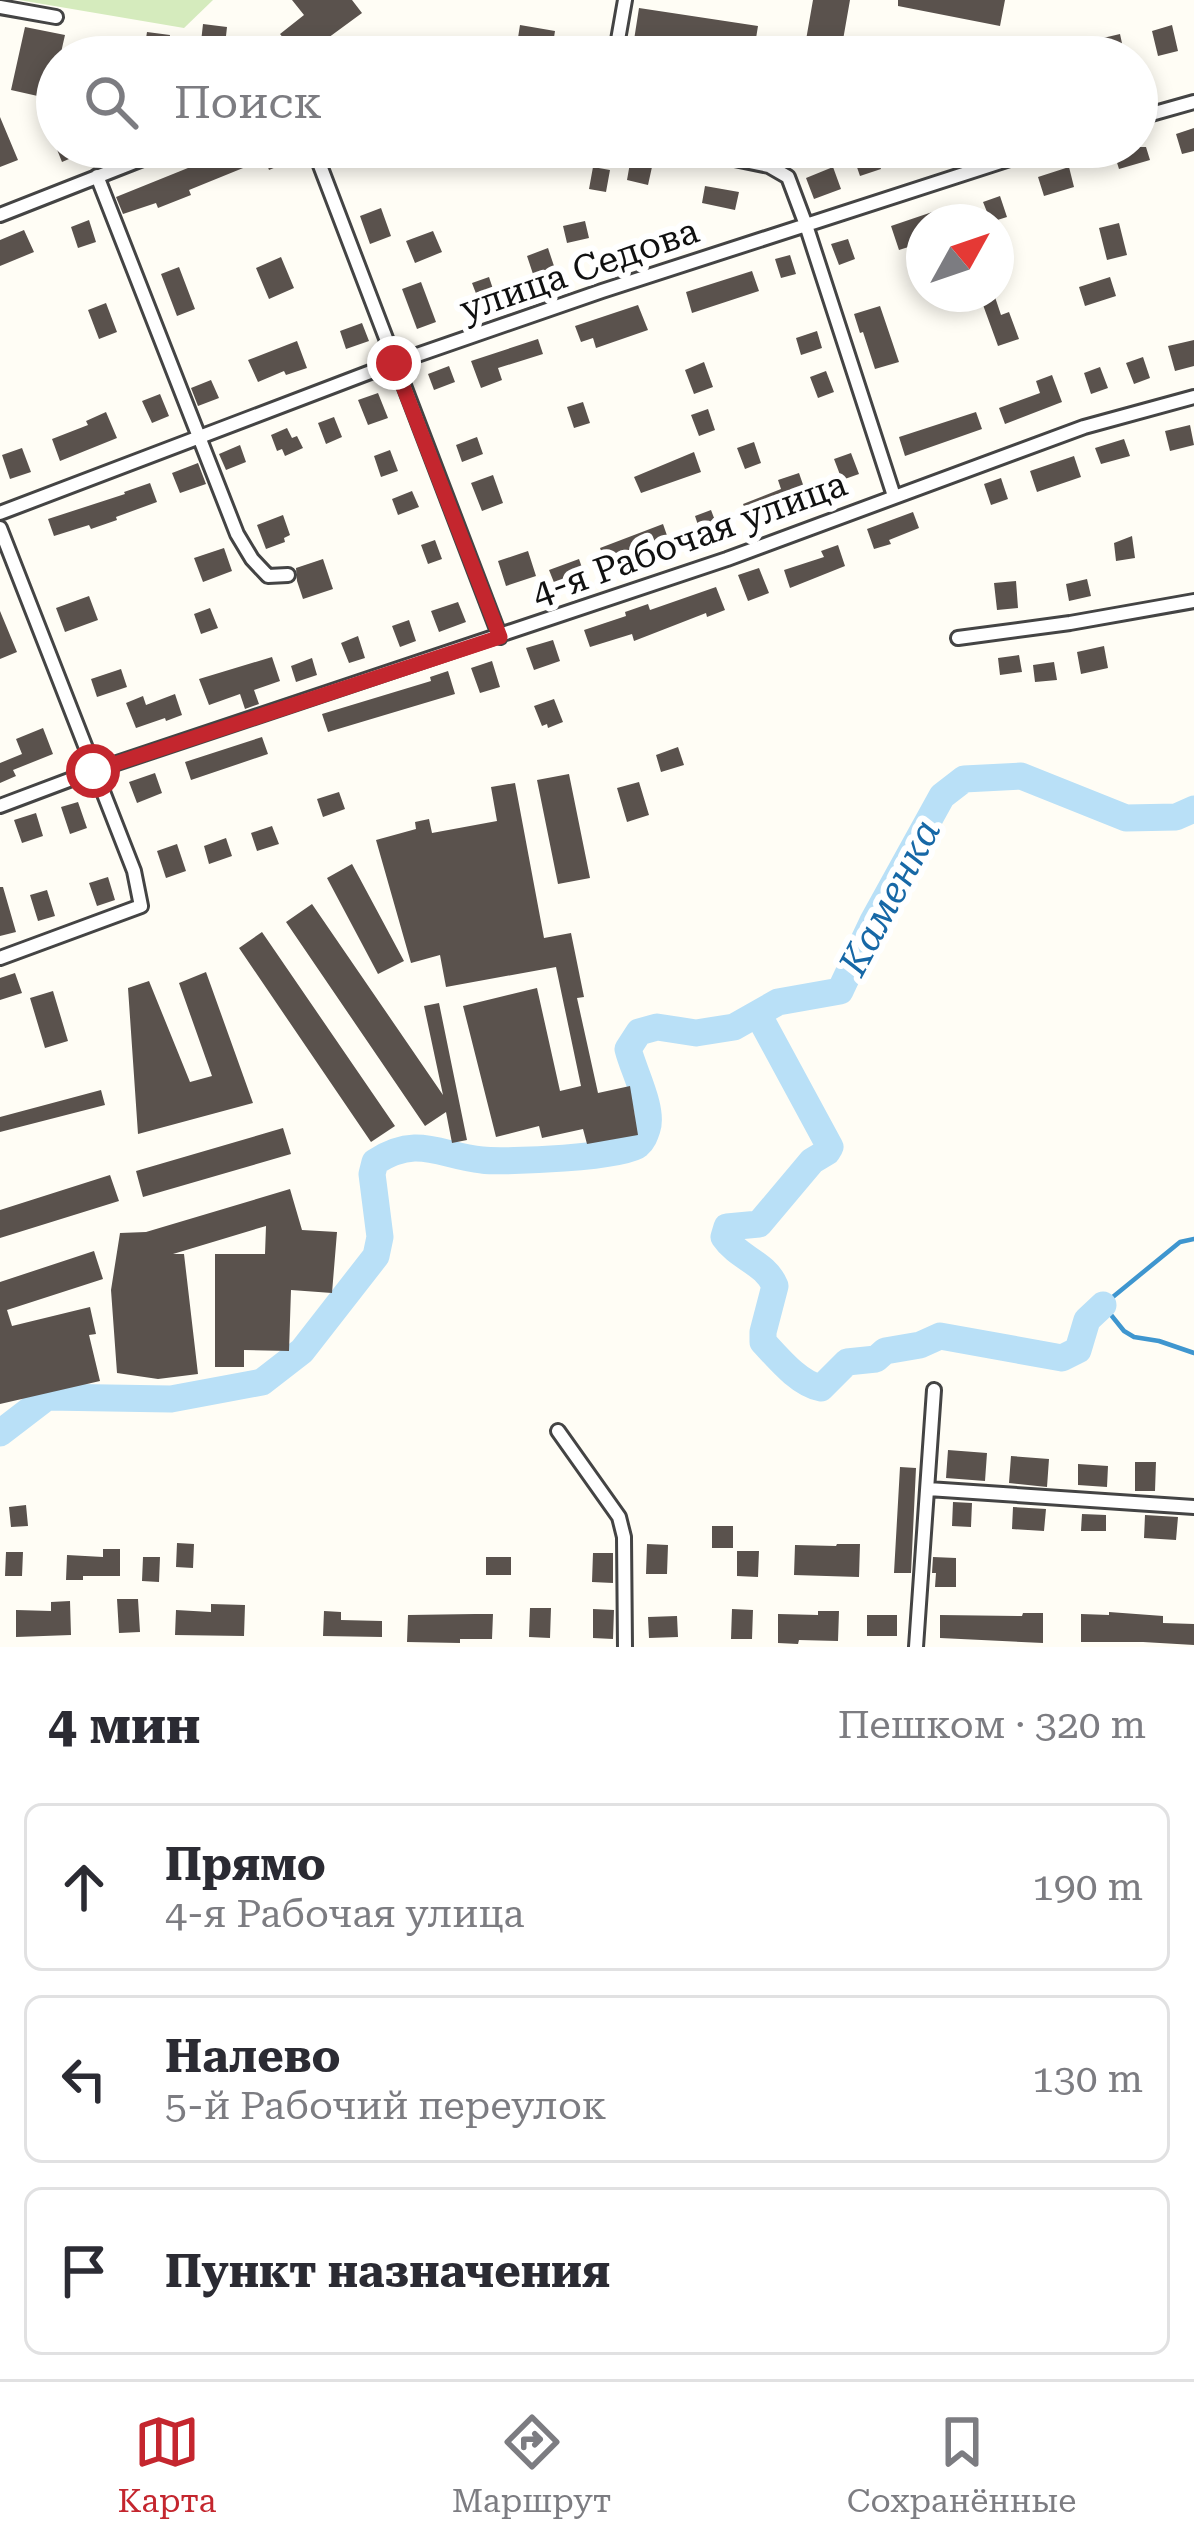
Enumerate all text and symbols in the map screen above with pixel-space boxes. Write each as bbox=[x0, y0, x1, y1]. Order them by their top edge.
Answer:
search box bbox=[36, 36, 1158, 168]
icon: search bbox=[78, 69, 144, 135]
text: Поиск bbox=[174, 76, 322, 129]
north arrow bbox=[906, 204, 1014, 312]
street label: улица Седова bbox=[455, 209, 705, 330]
route end bbox=[367, 336, 421, 390]
street label: 4-я Рабочая улица bbox=[526, 462, 853, 615]
route start bbox=[66, 744, 120, 798]
water label: Каменка bbox=[829, 811, 950, 984]
text: 4 мин bbox=[48, 1696, 200, 1755]
text: Пешком · 320 m bbox=[838, 1702, 1146, 1748]
text: Прямо bbox=[165, 1838, 326, 1891]
icon: ahead bbox=[51, 1854, 117, 1920]
text: 190 m bbox=[1032, 1864, 1143, 1910]
text: 4-я Рабочая улица bbox=[165, 1891, 525, 1937]
text: Налево bbox=[165, 2030, 341, 2083]
icon: left bbox=[51, 2046, 117, 2112]
text: 130 m bbox=[1032, 2056, 1143, 2102]
text: 5-й Рабочий переулок bbox=[165, 2083, 607, 2129]
icon: arrive bbox=[51, 2238, 117, 2304]
text: Пункт назначения bbox=[165, 2245, 610, 2298]
tab: Карта bbox=[118, 2409, 216, 2520]
tab: Маршрут bbox=[452, 2409, 611, 2520]
tab: Сохранённые bbox=[847, 2409, 1076, 2520]

